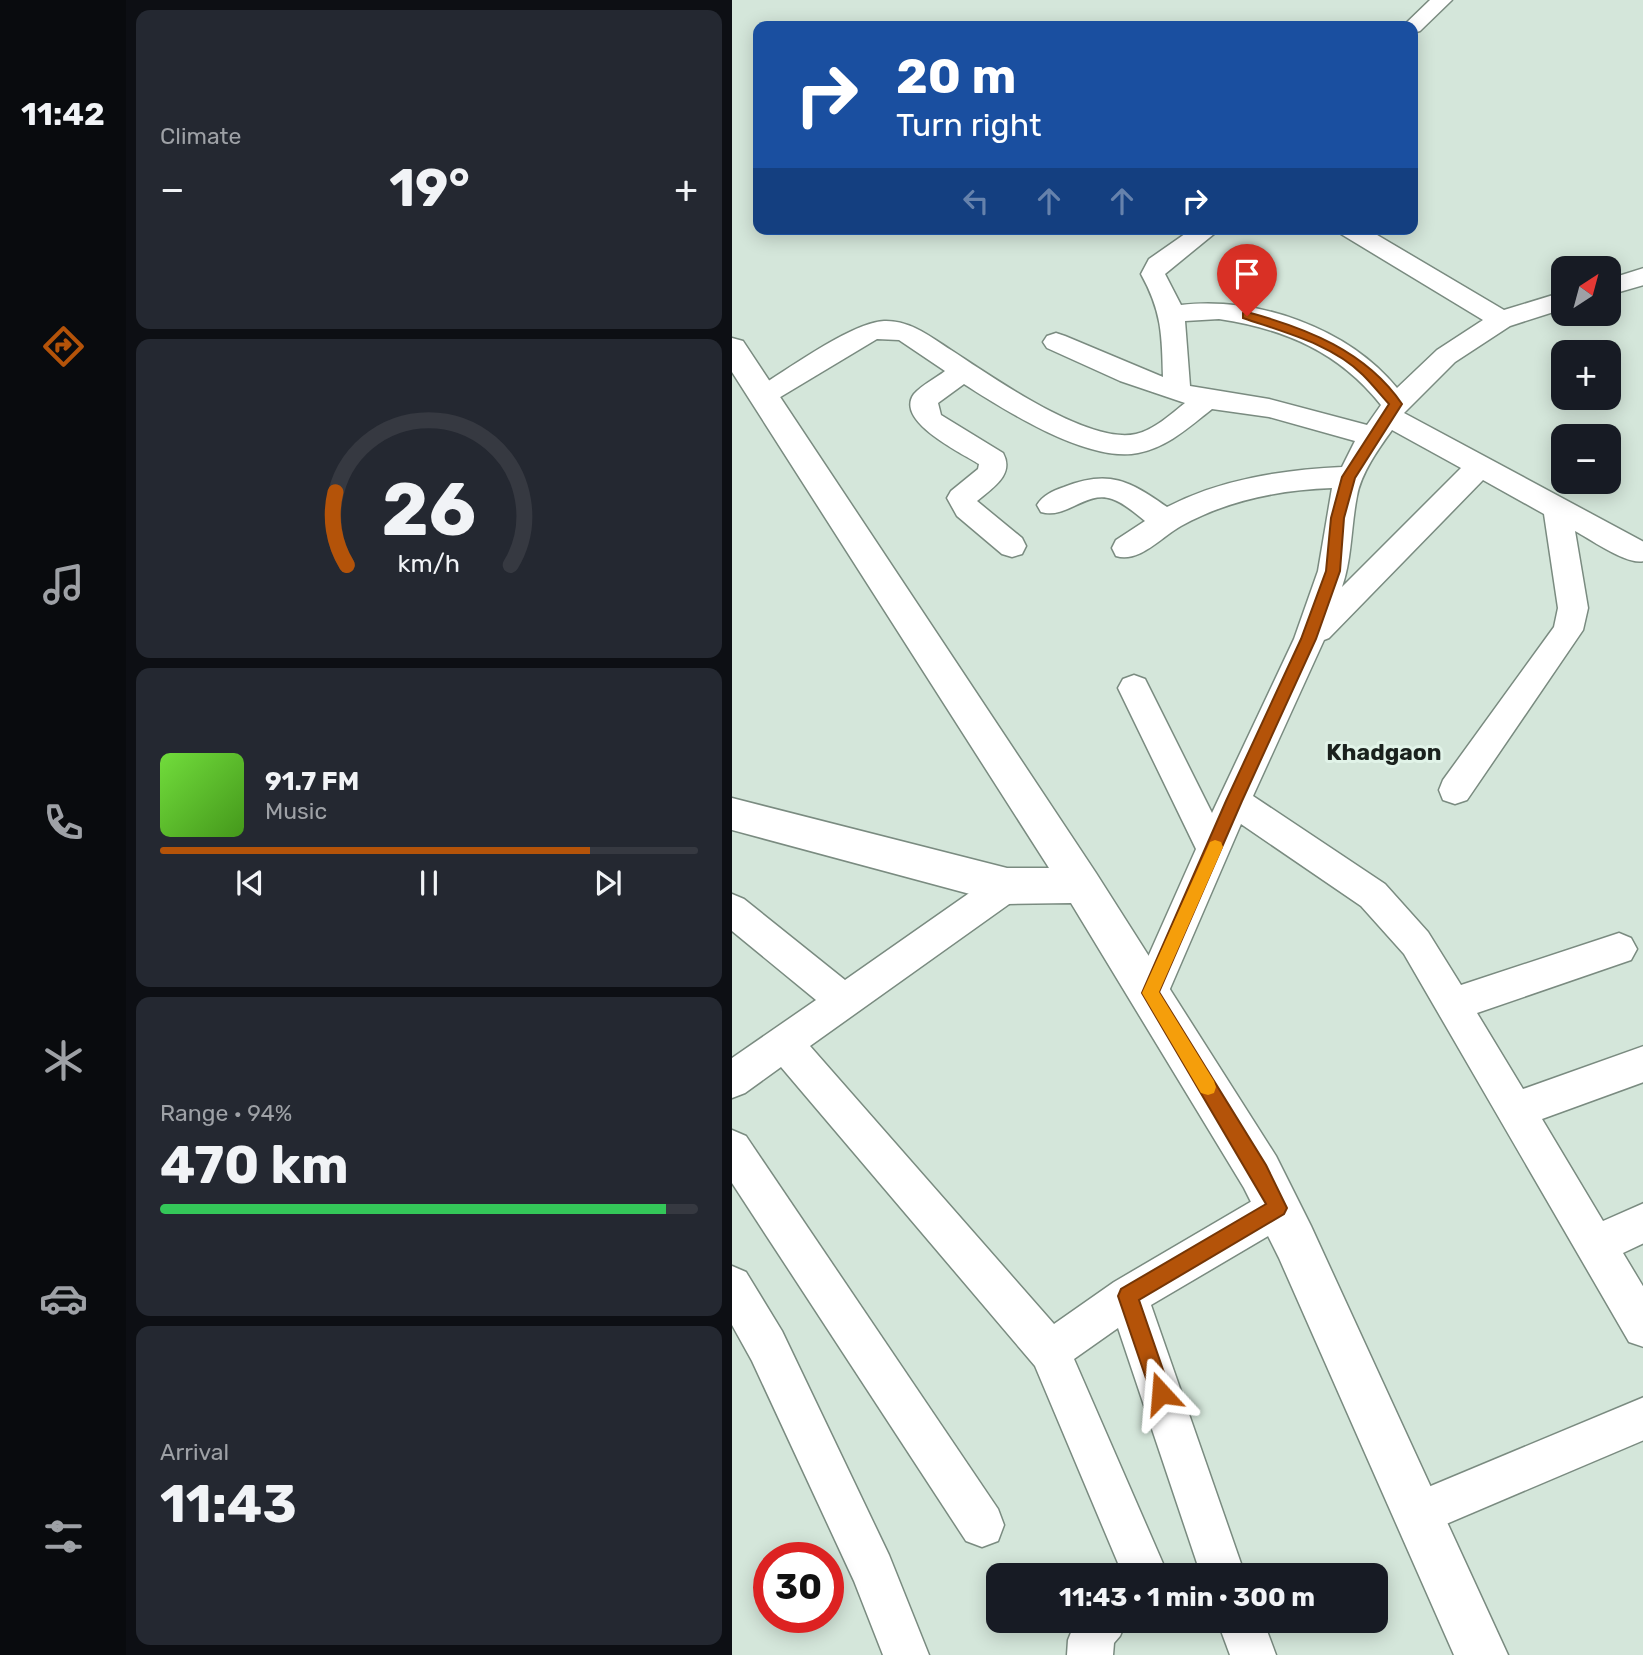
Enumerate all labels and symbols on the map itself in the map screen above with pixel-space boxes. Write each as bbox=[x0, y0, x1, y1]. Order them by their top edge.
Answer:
pin bbox=[1217, 244, 1277, 316]
north arrow bbox=[1551, 256, 1621, 326]
district label: Khadgaon bbox=[1326, 738, 1442, 766]
position arrow bbox=[1124, 1356, 1198, 1430]
speed limit sign: 30 bbox=[753, 1542, 844, 1633]

